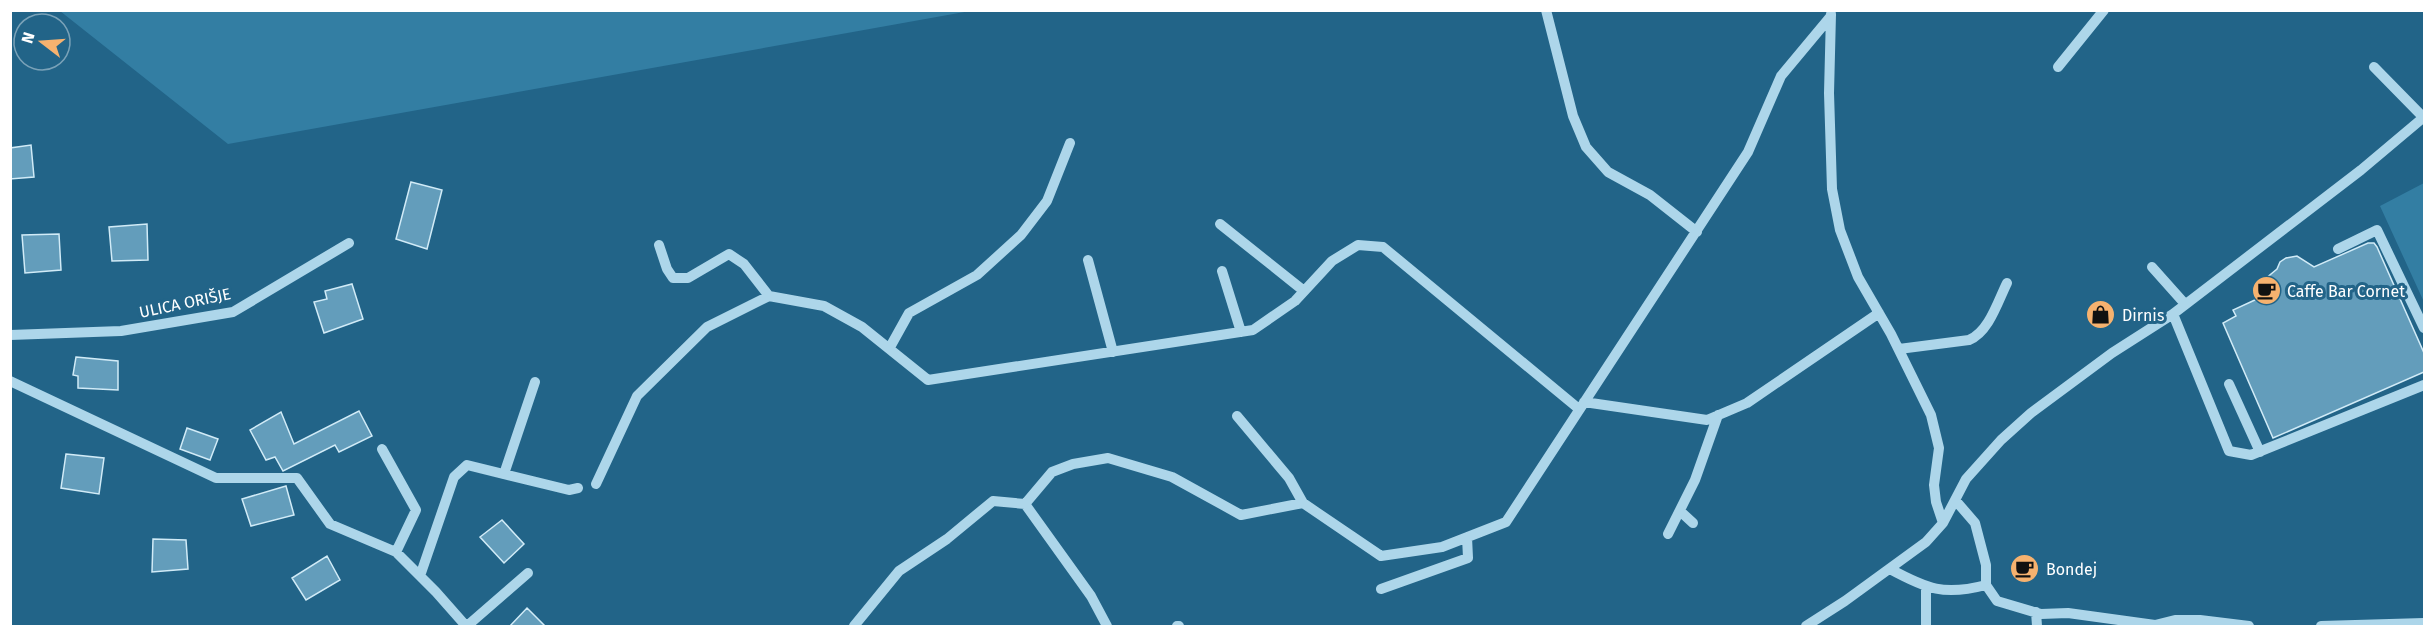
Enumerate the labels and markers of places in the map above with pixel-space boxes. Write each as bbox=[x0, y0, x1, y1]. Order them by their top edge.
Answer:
cafe icon: Caffe Bar Cornet bbox=[2250, 275, 2282, 307]
place label: Caffe Bar Cornet bbox=[2287, 282, 2405, 301]
shop icon: Dirnis bbox=[2085, 299, 2117, 331]
place label: Dirnis bbox=[2122, 306, 2164, 325]
cafe icon: Bondej bbox=[2009, 553, 2041, 585]
place label: Bondej bbox=[2046, 560, 2097, 579]

